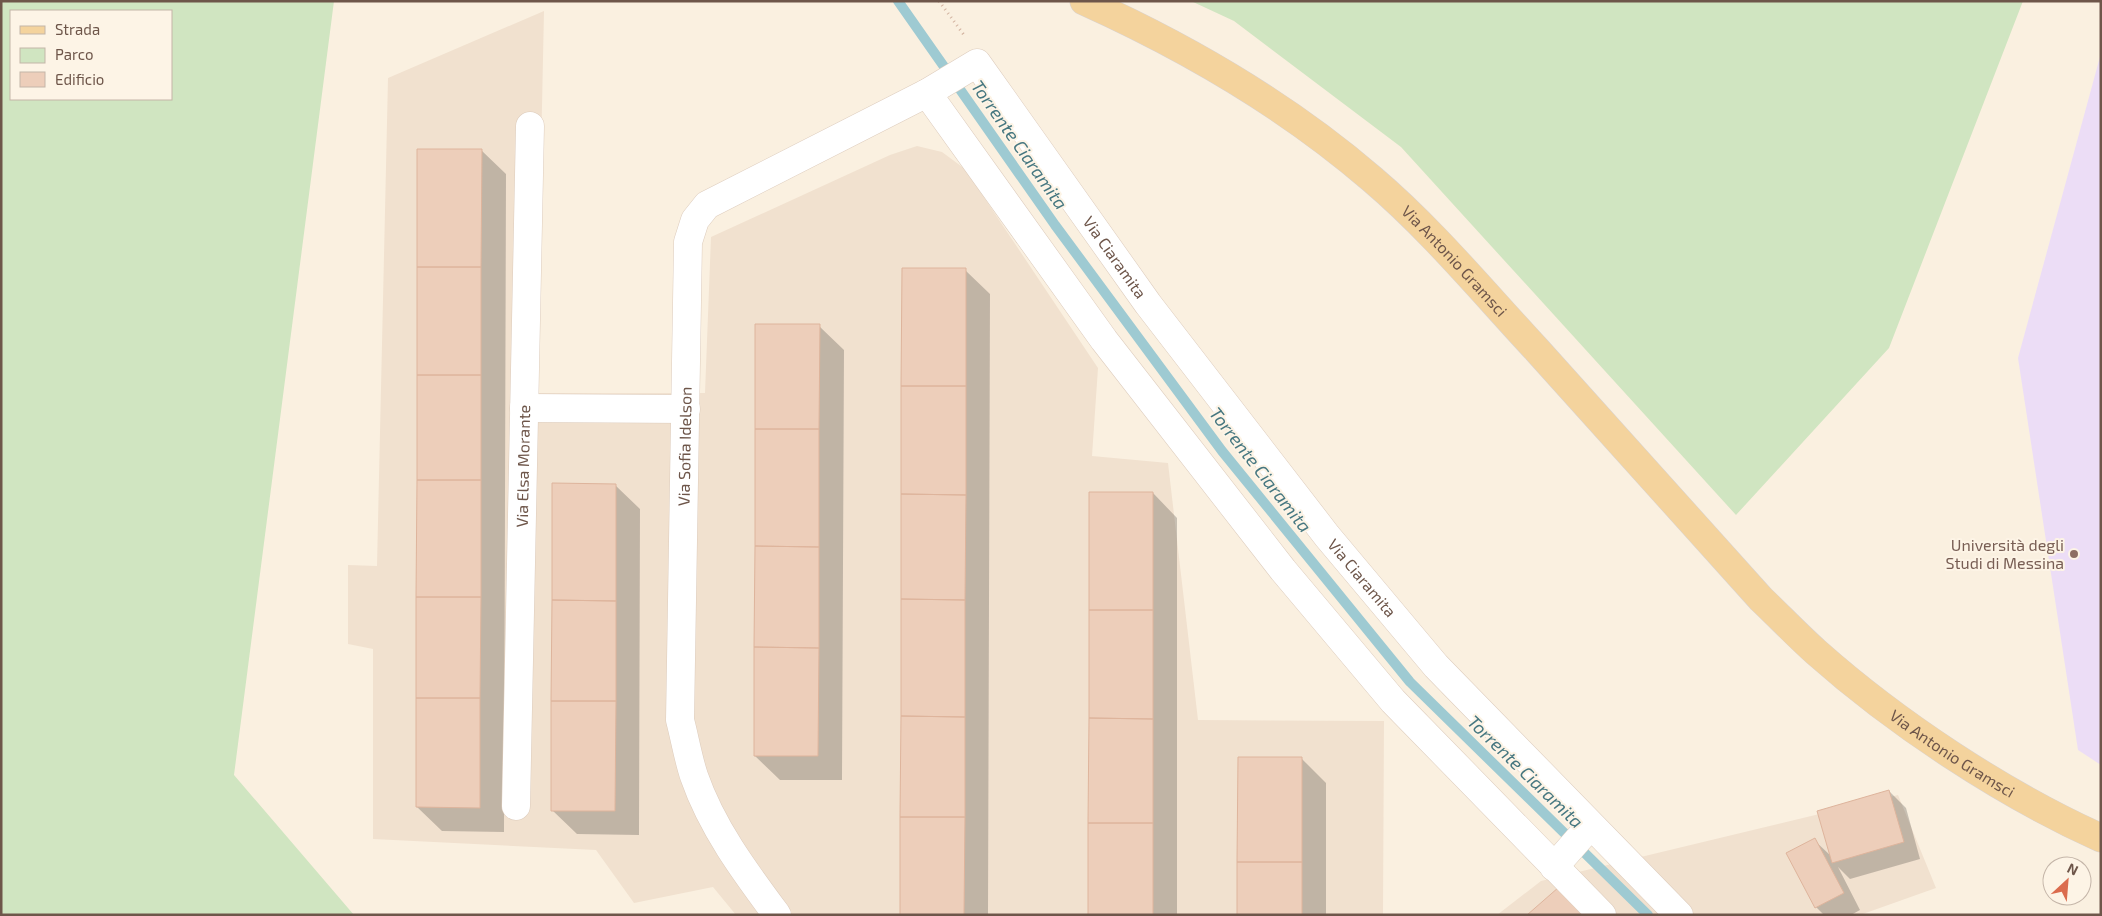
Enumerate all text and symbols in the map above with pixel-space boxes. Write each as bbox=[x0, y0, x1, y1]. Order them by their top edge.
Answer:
legend bbox=[10, 10, 172, 100]
text: Strada bbox=[55, 20, 100, 38]
text: Parco bbox=[55, 45, 94, 63]
text: Edificio bbox=[55, 70, 104, 88]
water label: Torrente Ciaramita bbox=[967, 76, 1073, 213]
street label: Via Antonio Gramsci bbox=[1398, 201, 1512, 320]
street label: Via Ciaramita bbox=[1080, 212, 1151, 302]
street label: Via Sofia Idelson bbox=[674, 386, 695, 506]
water label: Torrente Ciaramita bbox=[1205, 402, 1316, 536]
street label: Via Elsa Morante bbox=[512, 405, 533, 528]
street label: Via Ciaramita bbox=[1324, 535, 1401, 620]
place label: Università degli Studi di Messina bbox=[1946, 535, 2064, 572]
marker: Università degli Studi di Messina bbox=[2068, 548, 2080, 560]
street label: Via Antonio Gramsci bbox=[1886, 705, 2018, 801]
water label: Torrente Ciaramita bbox=[1463, 710, 1588, 832]
north arrow bbox=[2042, 856, 2092, 906]
text: N bbox=[2065, 859, 2081, 879]

